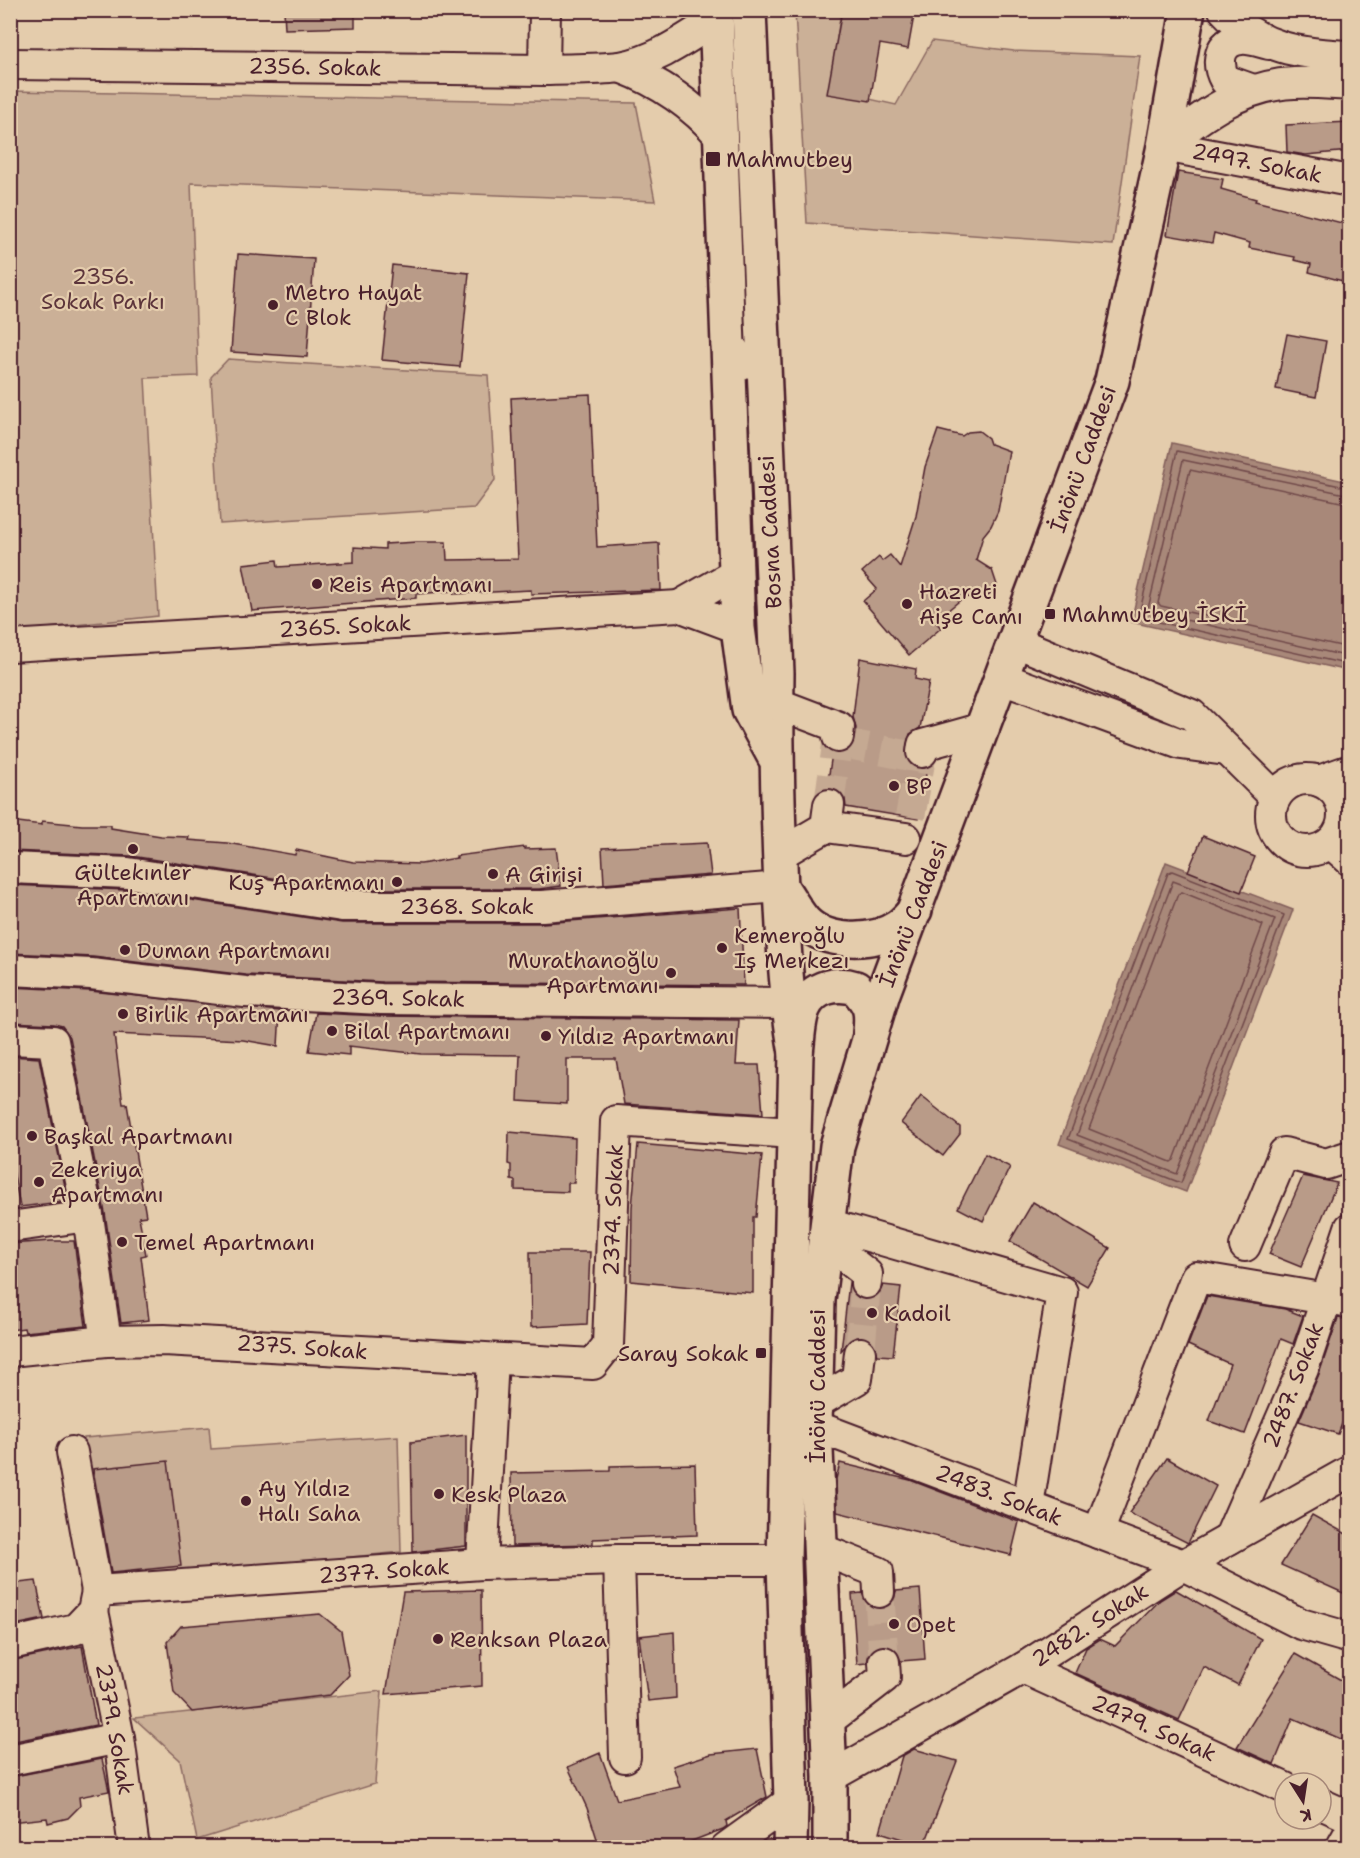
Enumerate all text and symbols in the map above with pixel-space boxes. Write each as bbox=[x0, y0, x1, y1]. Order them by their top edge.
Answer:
street label: 2356. Sokak bbox=[248, 51, 382, 83]
street label: 2497. Sokak bbox=[1189, 136, 1325, 190]
place label: Mahmutbey bbox=[726, 145, 853, 174]
marker: Mahmutbey bbox=[704, 150, 722, 168]
park label: 2356. Sokak Parkı bbox=[41, 262, 165, 316]
place label: Metro Hayat C Blok bbox=[285, 278, 422, 332]
marker: Metro Hayat C Blok bbox=[266, 298, 280, 312]
street label: İnönü Caddesi bbox=[1043, 381, 1123, 537]
street label: Bosna Caddesi bbox=[751, 454, 789, 610]
place label: Reis Apartmanı bbox=[329, 570, 493, 599]
marker: Reis Apartmanı bbox=[310, 577, 324, 591]
place label: Hazreti Aişe Camı bbox=[919, 577, 1023, 631]
marker: Hazreti Aişe Camı bbox=[900, 597, 914, 611]
place label: Mahmutbey İSKİ bbox=[1062, 600, 1247, 629]
marker: Mahmutbey İSKİ bbox=[1043, 607, 1057, 621]
street label: 2365. Sokak bbox=[278, 608, 412, 644]
place label: BP bbox=[906, 772, 932, 801]
marker: BP bbox=[887, 779, 901, 793]
street label: İnönü Caddesi bbox=[872, 837, 954, 991]
marker: Gültekınler Apartmanı bbox=[126, 842, 140, 856]
place label: Gültekınler Apartmanı bbox=[74, 858, 192, 912]
place label: A Girişi bbox=[505, 860, 583, 889]
marker: A Girişi bbox=[486, 867, 500, 881]
place label: Kuş Apartmanı bbox=[228, 868, 385, 897]
marker: Kuş Apartmanı bbox=[390, 875, 404, 889]
street label: 2368. Sokak bbox=[400, 892, 534, 921]
place label: Kemeroğlu Iş Merkezı bbox=[734, 921, 849, 975]
place label: Duman Apartmanı bbox=[137, 936, 331, 965]
marker: Kemeroğlu Iş Merkezı bbox=[715, 941, 729, 955]
marker: Duman Apartmanı bbox=[118, 943, 132, 957]
place label: Murathanoğlu Apartmanı bbox=[508, 946, 659, 1000]
marker: Murathanoğlu Apartmanı bbox=[664, 966, 678, 980]
street label: 2369. Sokak bbox=[331, 982, 465, 1014]
place label: Birlik Apartmanı bbox=[135, 1000, 309, 1029]
marker: Birlik Apartmanı bbox=[116, 1007, 130, 1021]
place label: Bilal Apartmanı bbox=[344, 1017, 510, 1046]
place label: Yıldız Apartmanı bbox=[558, 1022, 735, 1051]
marker: Bilal Apartmanı bbox=[325, 1024, 339, 1038]
marker: Yıldız Apartmanı bbox=[539, 1029, 553, 1043]
place label: Başkal Apartmanı bbox=[44, 1122, 234, 1151]
marker: Başkal Apartmanı bbox=[25, 1129, 39, 1143]
street label: 2374. Sokak bbox=[596, 1143, 630, 1277]
place label: Zekeriya Apartmanı bbox=[51, 1155, 164, 1209]
marker: Zekeriya Apartmanı bbox=[32, 1175, 46, 1189]
place label: Temel Apartmanı bbox=[134, 1228, 315, 1257]
marker: Temel Apartmanı bbox=[115, 1235, 129, 1249]
place label: Kadoil bbox=[884, 1299, 951, 1328]
marker: Kadoil bbox=[865, 1306, 879, 1320]
street label: İnönü Caddesi bbox=[803, 1309, 832, 1463]
street label: 2487. Sokak bbox=[1256, 1318, 1330, 1452]
street label: 2375. Sokak bbox=[235, 1328, 369, 1366]
place label: Saray Sokak bbox=[618, 1339, 749, 1368]
marker: Saray Sokak bbox=[754, 1346, 768, 1360]
street label: 2483. Sokak bbox=[931, 1457, 1067, 1533]
place label: Ay Yıldız Halı Saha bbox=[258, 1474, 361, 1528]
place label: Kesk Plaza bbox=[451, 1480, 567, 1509]
marker: Kesk Plaza bbox=[432, 1487, 446, 1501]
marker: Ay Yıldız Halı Saha bbox=[239, 1494, 253, 1508]
street label: 2377. Sokak bbox=[317, 1552, 451, 1590]
street label: 2482. Sokak bbox=[1026, 1576, 1154, 1674]
place label: Opet bbox=[906, 1610, 956, 1639]
marker: Opet bbox=[887, 1617, 901, 1631]
place label: Renksan Plaza bbox=[450, 1625, 607, 1654]
marker: Renksan Plaza bbox=[431, 1632, 445, 1646]
street label: 2379. Sokak bbox=[89, 1661, 141, 1797]
street label: 2479. Sokak bbox=[1087, 1688, 1221, 1768]
north arrow bbox=[1273, 1771, 1333, 1831]
text: K bbox=[1298, 1804, 1314, 1827]

